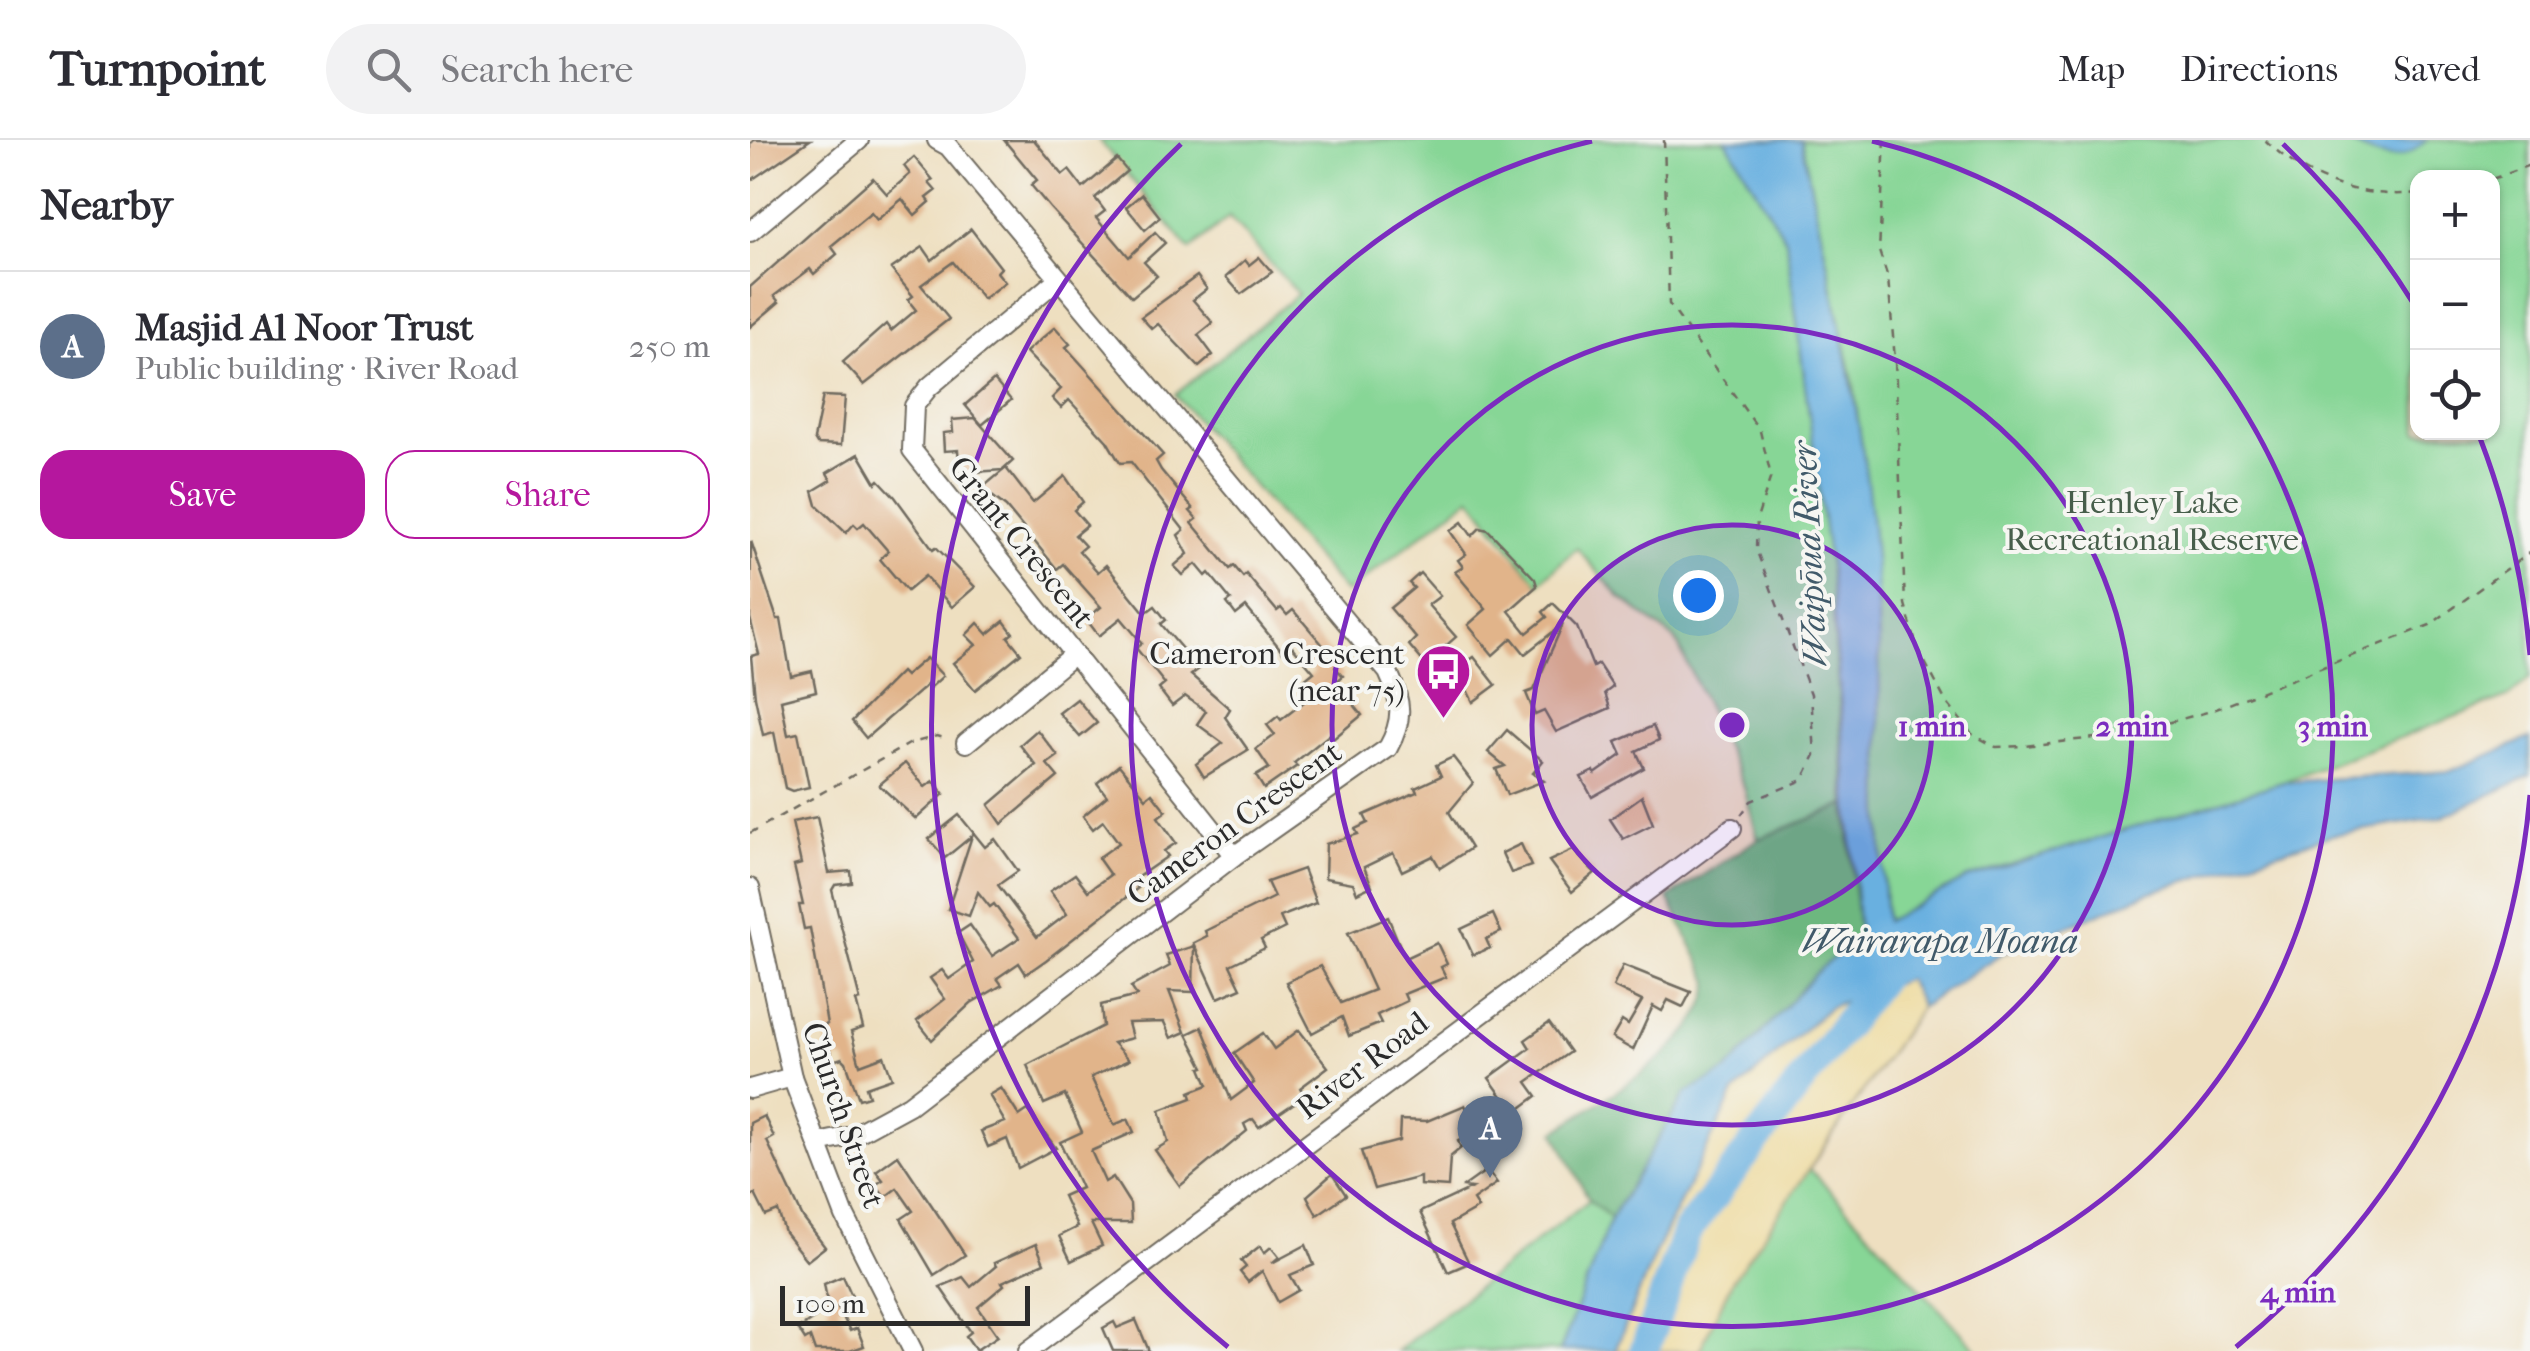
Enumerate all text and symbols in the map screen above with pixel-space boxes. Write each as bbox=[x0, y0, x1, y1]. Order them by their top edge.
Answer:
search box bbox=[326, 24, 1026, 114]
text: Turnpoint bbox=[50, 41, 266, 97]
icon: search bbox=[361, 42, 416, 97]
text: Search here bbox=[441, 47, 633, 92]
text: Map bbox=[2058, 49, 2125, 90]
text: Directions bbox=[2180, 49, 2338, 90]
text: Saved bbox=[2393, 49, 2480, 90]
map controls bbox=[2410, 170, 2500, 440]
button: + bbox=[2410, 170, 2500, 260]
text: Nearby bbox=[40, 181, 172, 230]
button: − bbox=[2410, 260, 2500, 350]
text: Masjid Al Noor Trust bbox=[135, 305, 473, 350]
text: A bbox=[62, 328, 83, 365]
text: 250 m bbox=[629, 328, 710, 365]
text: Public building · River Road bbox=[135, 350, 518, 387]
button: locate bbox=[2410, 350, 2500, 440]
water label: Waipōua River bbox=[1783, 438, 1836, 668]
street label: Grant Crescent bbox=[941, 449, 1102, 636]
button: Save bbox=[40, 450, 365, 539]
button: Share bbox=[385, 450, 710, 539]
park label: Henley Lake Recreational Reserve bbox=[2005, 484, 2299, 558]
your location bbox=[1673, 570, 1724, 621]
place label: Cameron Crescent (near 75) bbox=[1149, 635, 1406, 709]
bus stop icon: Cameron Crescent (near 75) bbox=[1414, 641, 1474, 720]
centre of rings bbox=[1714, 707, 1750, 743]
text: 1 min bbox=[1898, 709, 1967, 744]
text: 2 min bbox=[2095, 709, 2169, 744]
text: 3 min bbox=[2298, 709, 2369, 744]
street label: Cameron Crescent bbox=[1120, 733, 1349, 914]
water label: Wairarapa Moana bbox=[1802, 921, 2078, 962]
street label: River Road bbox=[1289, 1004, 1436, 1127]
street label: Church Street bbox=[794, 1017, 893, 1213]
pin: A bbox=[1458, 1096, 1522, 1178]
text: 4 min bbox=[2259, 1275, 2336, 1311]
scale bar bbox=[780, 1281, 1030, 1326]
text: 100 m bbox=[795, 1287, 865, 1320]

